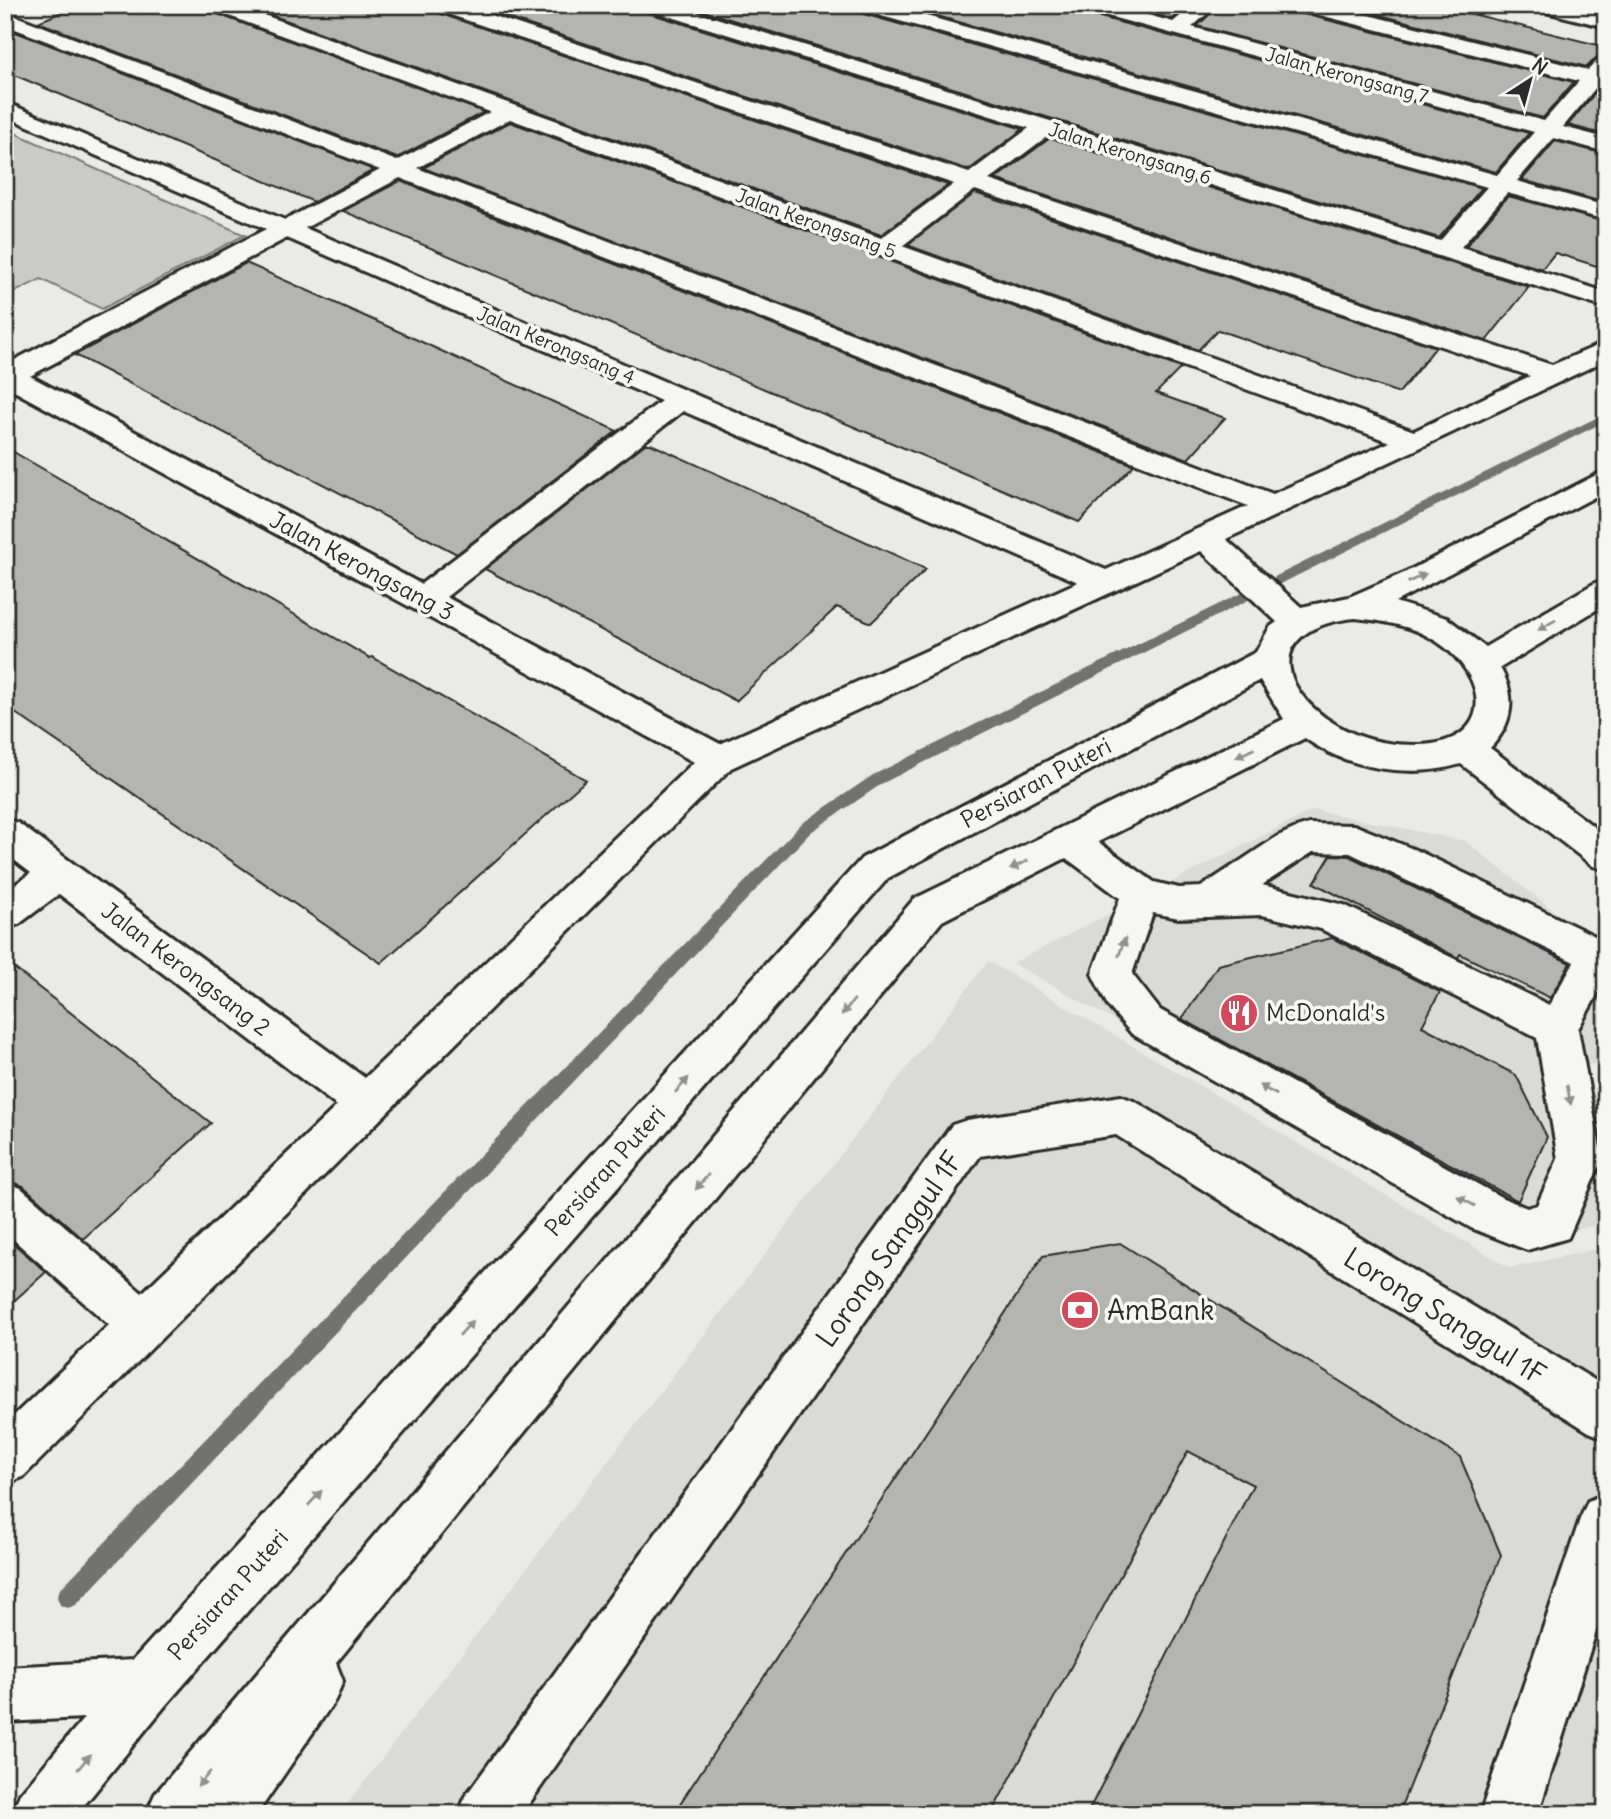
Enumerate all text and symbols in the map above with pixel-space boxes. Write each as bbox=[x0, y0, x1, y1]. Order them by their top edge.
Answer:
street label: Jalan Kerongsang 7 bbox=[1263, 42, 1431, 108]
north arrow bbox=[1496, 46, 1566, 116]
text: N bbox=[1528, 53, 1552, 80]
street label: Jalan Kerongsang 6 bbox=[1046, 117, 1214, 189]
street label: Jalan Kerongsang 5 bbox=[732, 183, 900, 263]
street label: Jalan Kerongsang 4 bbox=[473, 301, 639, 389]
street label: Jalan Kerongsang 3 bbox=[265, 505, 459, 626]
one-way arrow bbox=[1407, 573, 1427, 584]
one-way arrow bbox=[1537, 618, 1556, 631]
street label: Persiaran Puteri bbox=[956, 731, 1116, 834]
one-way arrow bbox=[1235, 747, 1255, 759]
one-way arrow bbox=[1009, 859, 1029, 870]
street label: Jalan Kerongsang 2 bbox=[96, 896, 276, 1042]
one-way arrow bbox=[1117, 936, 1128, 957]
restaurant icon: McDonald's bbox=[1218, 992, 1260, 1034]
one-way arrow bbox=[841, 998, 856, 1015]
place label: McDonald's bbox=[1266, 998, 1385, 1027]
one-way arrow bbox=[674, 1076, 690, 1094]
one-way arrow bbox=[1258, 1084, 1277, 1096]
one-way arrow bbox=[1563, 1084, 1574, 1106]
street label: Persiaran Puteri bbox=[538, 1099, 671, 1242]
street label: Lorong Sanggul 1F bbox=[808, 1144, 970, 1354]
one-way arrow bbox=[695, 1173, 710, 1190]
one-way arrow bbox=[1456, 1195, 1476, 1207]
street label: Lorong Sanggul 1F bbox=[1337, 1239, 1553, 1393]
bank icon: AmBank bbox=[1059, 1289, 1101, 1331]
place label: AmBank bbox=[1107, 1292, 1214, 1328]
one-way arrow bbox=[458, 1319, 474, 1337]
one-way arrow bbox=[306, 1490, 322, 1507]
street label: Persiaran Puteri bbox=[161, 1523, 294, 1666]
one-way arrow bbox=[77, 1753, 92, 1771]
one-way arrow bbox=[197, 1771, 212, 1788]

